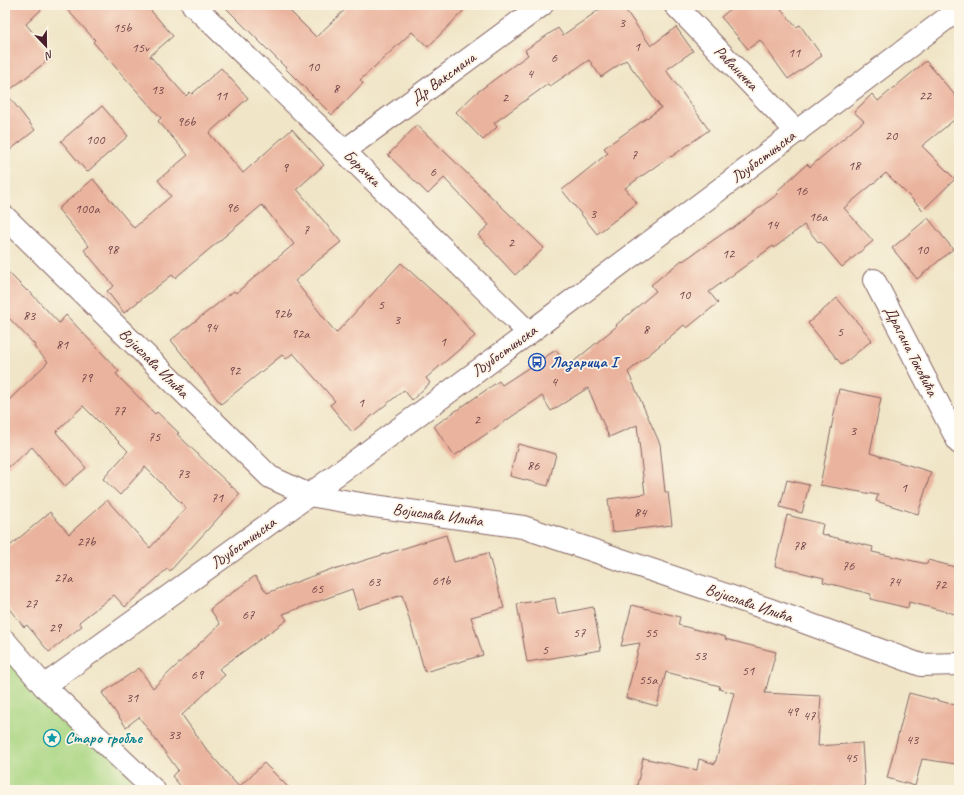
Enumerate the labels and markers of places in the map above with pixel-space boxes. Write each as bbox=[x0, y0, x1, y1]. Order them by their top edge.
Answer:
bus stop icon: Лазарица I bbox=[527, 352, 547, 372]
place label: Лазарица I bbox=[550, 352, 620, 372]
place icon: Старо гробље bbox=[42, 728, 62, 748]
place label: Старо гробље bbox=[65, 728, 143, 748]

